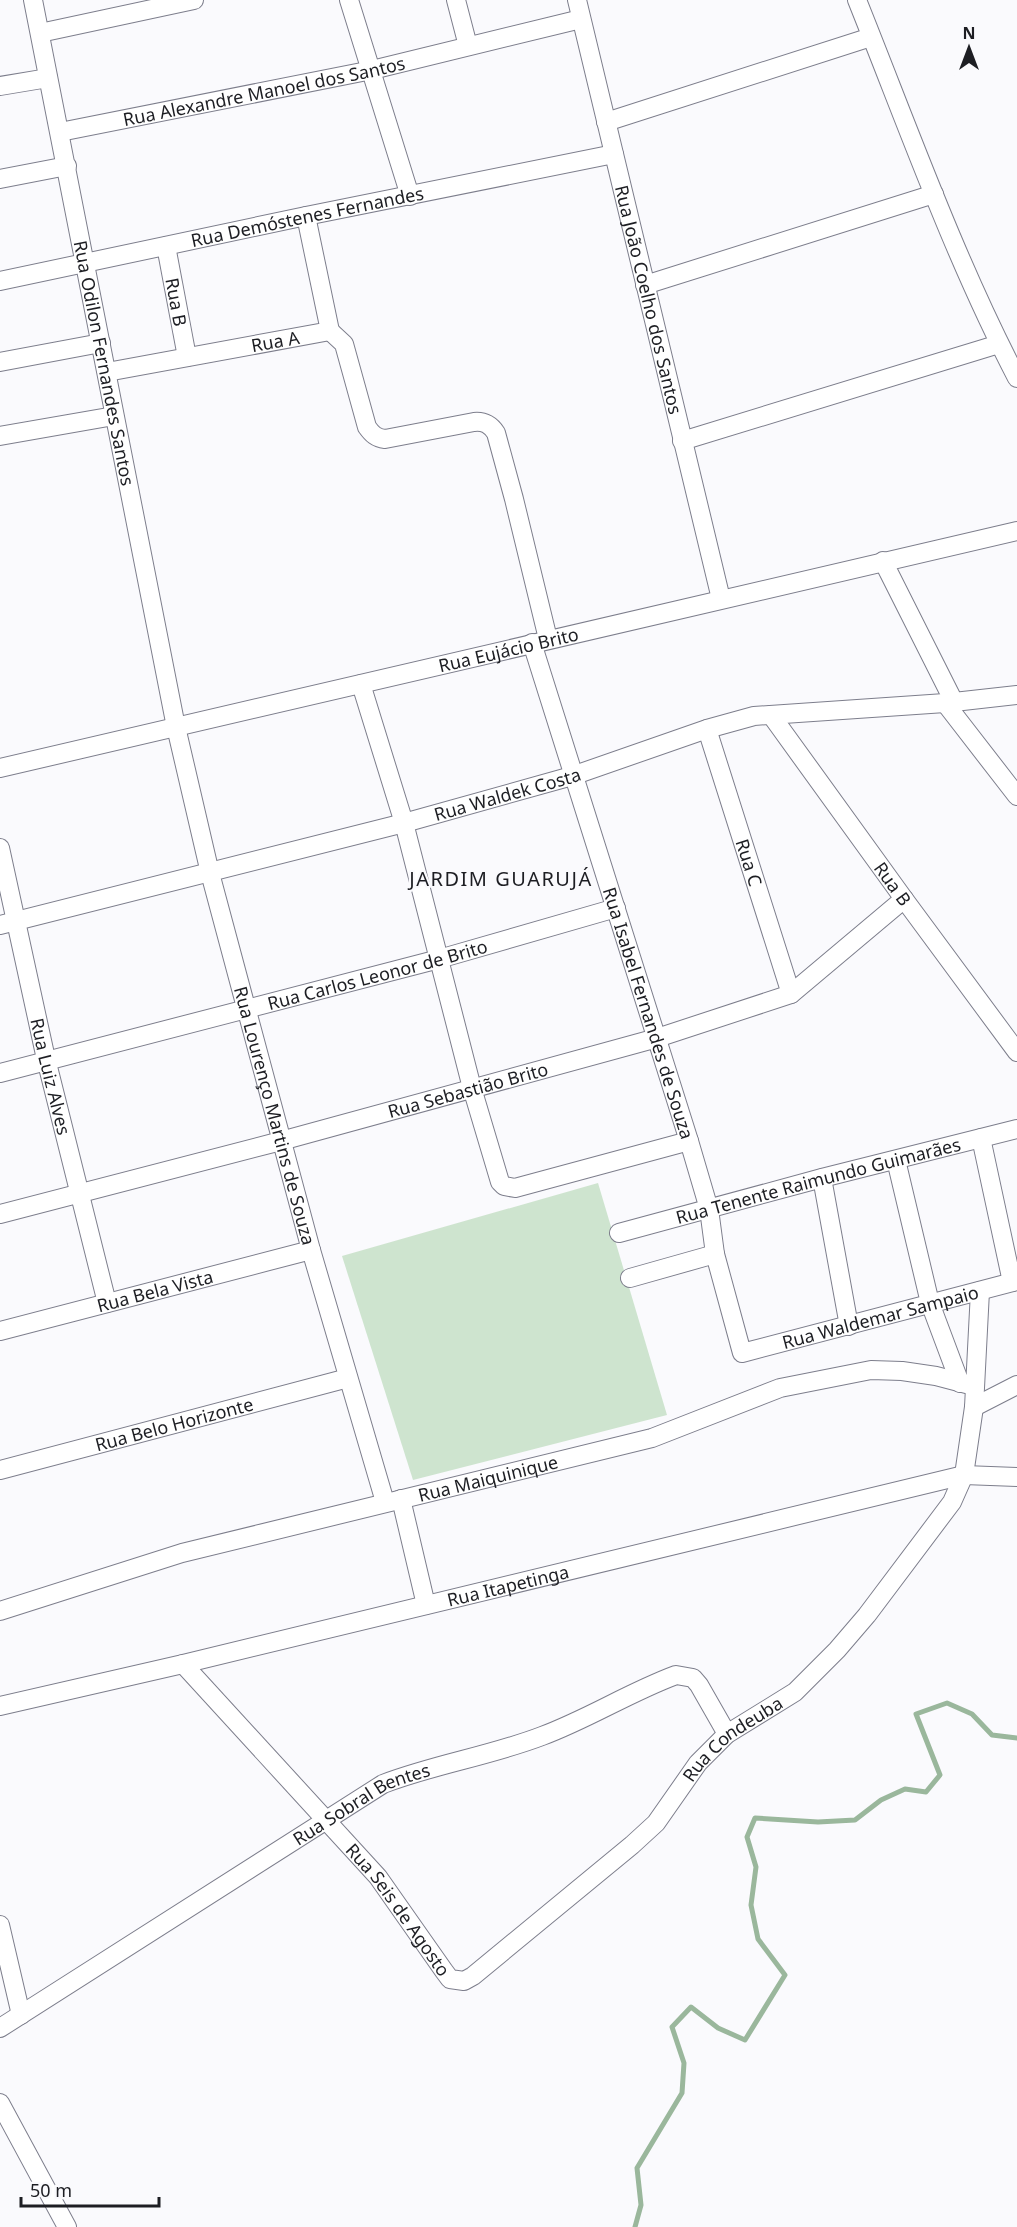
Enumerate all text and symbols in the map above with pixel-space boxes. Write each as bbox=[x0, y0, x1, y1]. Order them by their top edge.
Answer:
north arrow bbox=[939, 18, 999, 78]
text: N bbox=[962, 22, 976, 44]
street label: Rua Alexandre Manoel dos Santos bbox=[121, 50, 407, 131]
street label: Rua Demóstenes Fernandes bbox=[189, 181, 426, 252]
street label: Rua João Coelho dos Santos bbox=[610, 182, 688, 416]
street label: Rua Odilon Fernandes Santos bbox=[69, 238, 140, 488]
street label: Rua B bbox=[160, 276, 193, 328]
street label: Rua A bbox=[249, 325, 302, 357]
street label: Rua Eujácio Brito bbox=[436, 622, 581, 677]
street label: Rua Waldek Costa bbox=[431, 762, 584, 826]
street label: Rua C bbox=[731, 836, 768, 889]
street label: Rua B bbox=[869, 857, 917, 910]
district label: JARDIM GUARUJÁ bbox=[407, 865, 593, 892]
street label: Rua Isabel Fernandes de Souza bbox=[598, 884, 700, 1142]
street label: Rua Carlos Leonor de Brito bbox=[265, 934, 490, 1015]
street label: Rua Lourenço Martins de Souza bbox=[229, 984, 321, 1248]
street label: Rua Luiz Alves bbox=[25, 1016, 77, 1137]
street label: Rua Sebastião Brito bbox=[385, 1056, 551, 1123]
street label: Rua Tenente Raimundo Guimarães bbox=[673, 1132, 963, 1229]
street label: Rua Bela Vista bbox=[94, 1264, 216, 1317]
street label: Rua Waldemar Sampaio bbox=[779, 1280, 981, 1354]
street label: Rua Belo Horizonte bbox=[92, 1392, 256, 1456]
street label: Rua Maiquinique bbox=[416, 1449, 560, 1507]
street label: Rua Itapetinga bbox=[445, 1559, 571, 1612]
street label: Rua Condeuba bbox=[677, 1691, 787, 1786]
street label: Rua Sobral Bentes bbox=[288, 1757, 433, 1851]
street label: Rua Seis de Agosto bbox=[341, 1838, 456, 1981]
scale bar bbox=[21, 2170, 159, 2208]
text: 50 m bbox=[30, 2178, 72, 2202]

